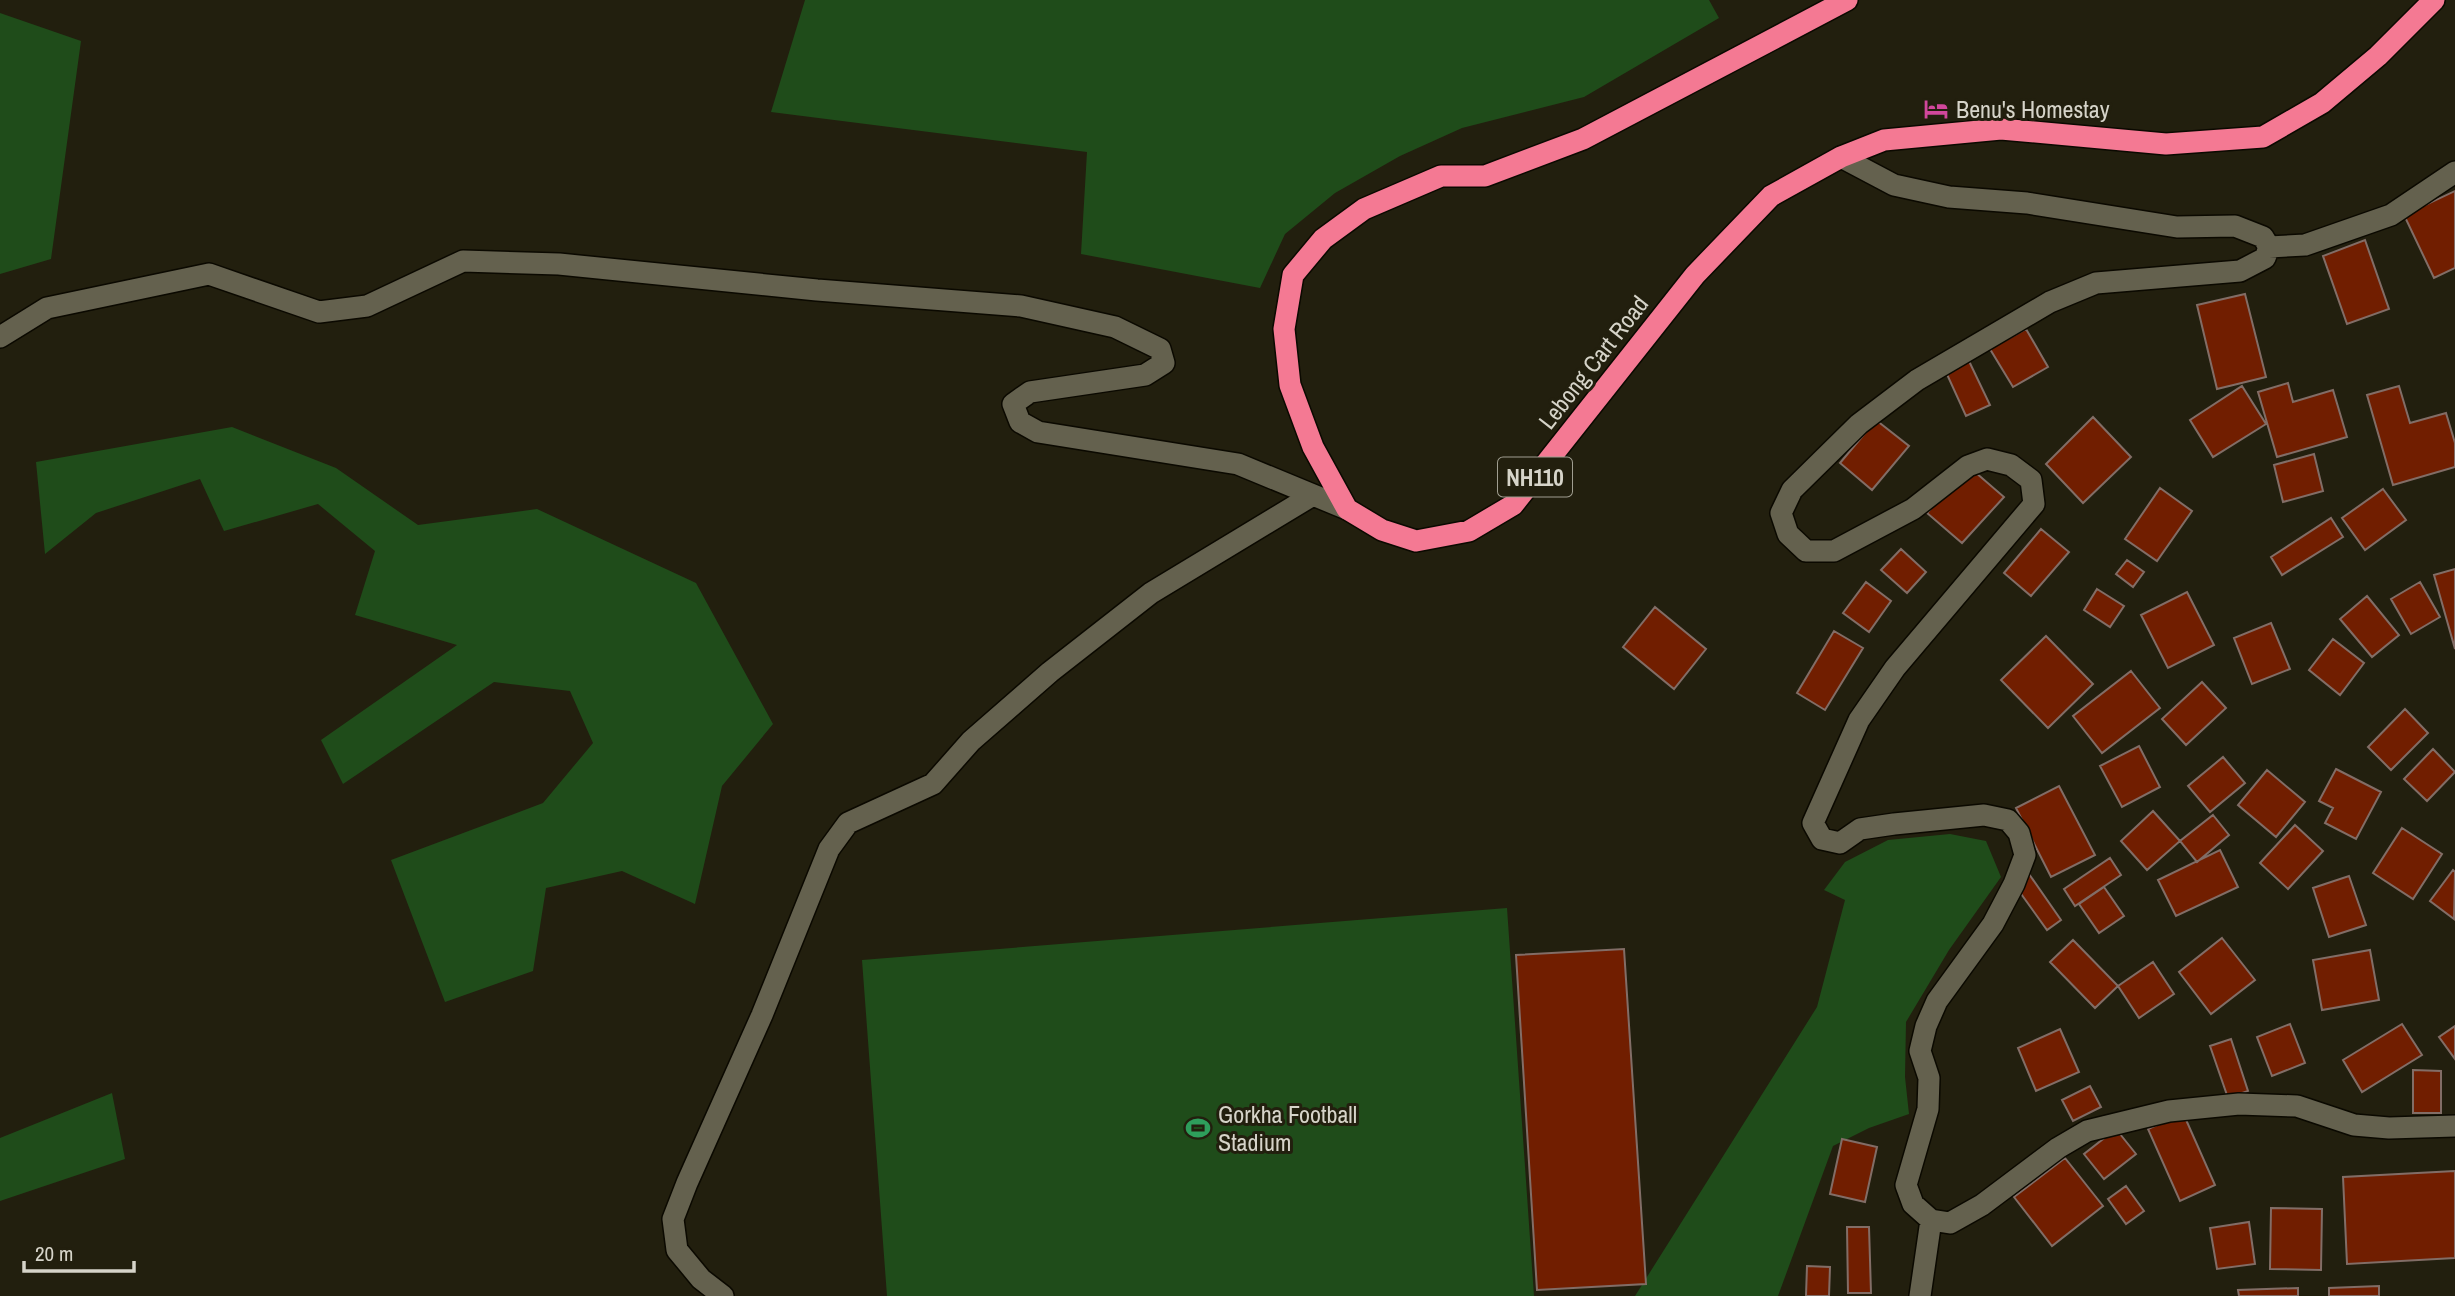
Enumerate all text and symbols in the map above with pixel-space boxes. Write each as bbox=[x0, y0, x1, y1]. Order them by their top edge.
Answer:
place label: Benu's Homestay bbox=[1956, 93, 2110, 125]
hotel icon: Benu's Homestay bbox=[1922, 95, 1950, 123]
street label: Lebong Cart Road bbox=[1531, 289, 1655, 435]
road number: NH110 bbox=[1498, 457, 1572, 496]
place label: Gorkha Football Stadium bbox=[1218, 1098, 1357, 1158]
sports icon: Gorkha Football Stadium bbox=[1184, 1114, 1212, 1142]
scale bar bbox=[24, 1230, 135, 1274]
text: 20 m bbox=[35, 1239, 73, 1268]

